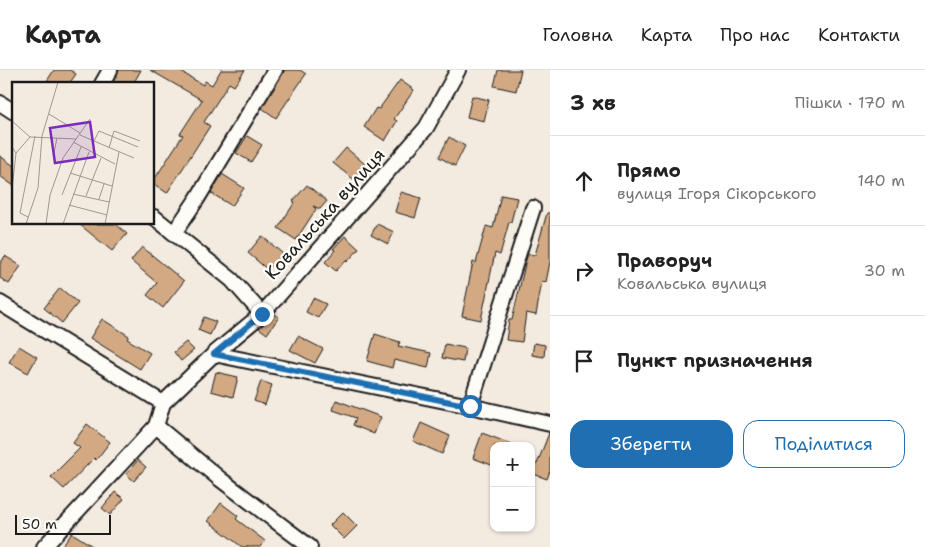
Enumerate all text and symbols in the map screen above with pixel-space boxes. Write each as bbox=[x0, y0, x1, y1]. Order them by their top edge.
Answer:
text: Карта bbox=[25, 19, 101, 51]
text: Головна bbox=[542, 23, 613, 47]
text: Карта bbox=[641, 23, 692, 47]
text: Про нас bbox=[720, 23, 790, 47]
text: Контакти bbox=[818, 23, 900, 47]
inset map bbox=[12, 82, 155, 225]
text: 3 хв bbox=[570, 89, 616, 117]
text: Пішки · 170 m bbox=[795, 92, 905, 113]
street label: Ковальська вулиця bbox=[260, 143, 390, 285]
text: Прямо bbox=[617, 158, 681, 183]
icon: ahead bbox=[570, 167, 598, 195]
text: 140 m bbox=[858, 170, 905, 191]
text: вулиця Ігоря Сікорського bbox=[617, 183, 817, 204]
text: Праворуч bbox=[617, 248, 712, 273]
icon: right bbox=[570, 257, 598, 285]
text: 30 m bbox=[864, 260, 905, 281]
text: Ковальська вулиця bbox=[617, 273, 767, 294]
route end bbox=[251, 303, 274, 326]
icon: arrive bbox=[570, 347, 598, 375]
text: Пункт призначення bbox=[617, 348, 813, 373]
route start bbox=[459, 395, 482, 418]
button: Зберегти bbox=[570, 420, 733, 468]
button: Поділитися bbox=[743, 420, 905, 468]
map controls bbox=[490, 442, 535, 532]
button: + bbox=[490, 442, 535, 487]
button: − bbox=[490, 487, 535, 532]
scale bar bbox=[15, 512, 111, 535]
text: 50 m bbox=[22, 515, 57, 533]

